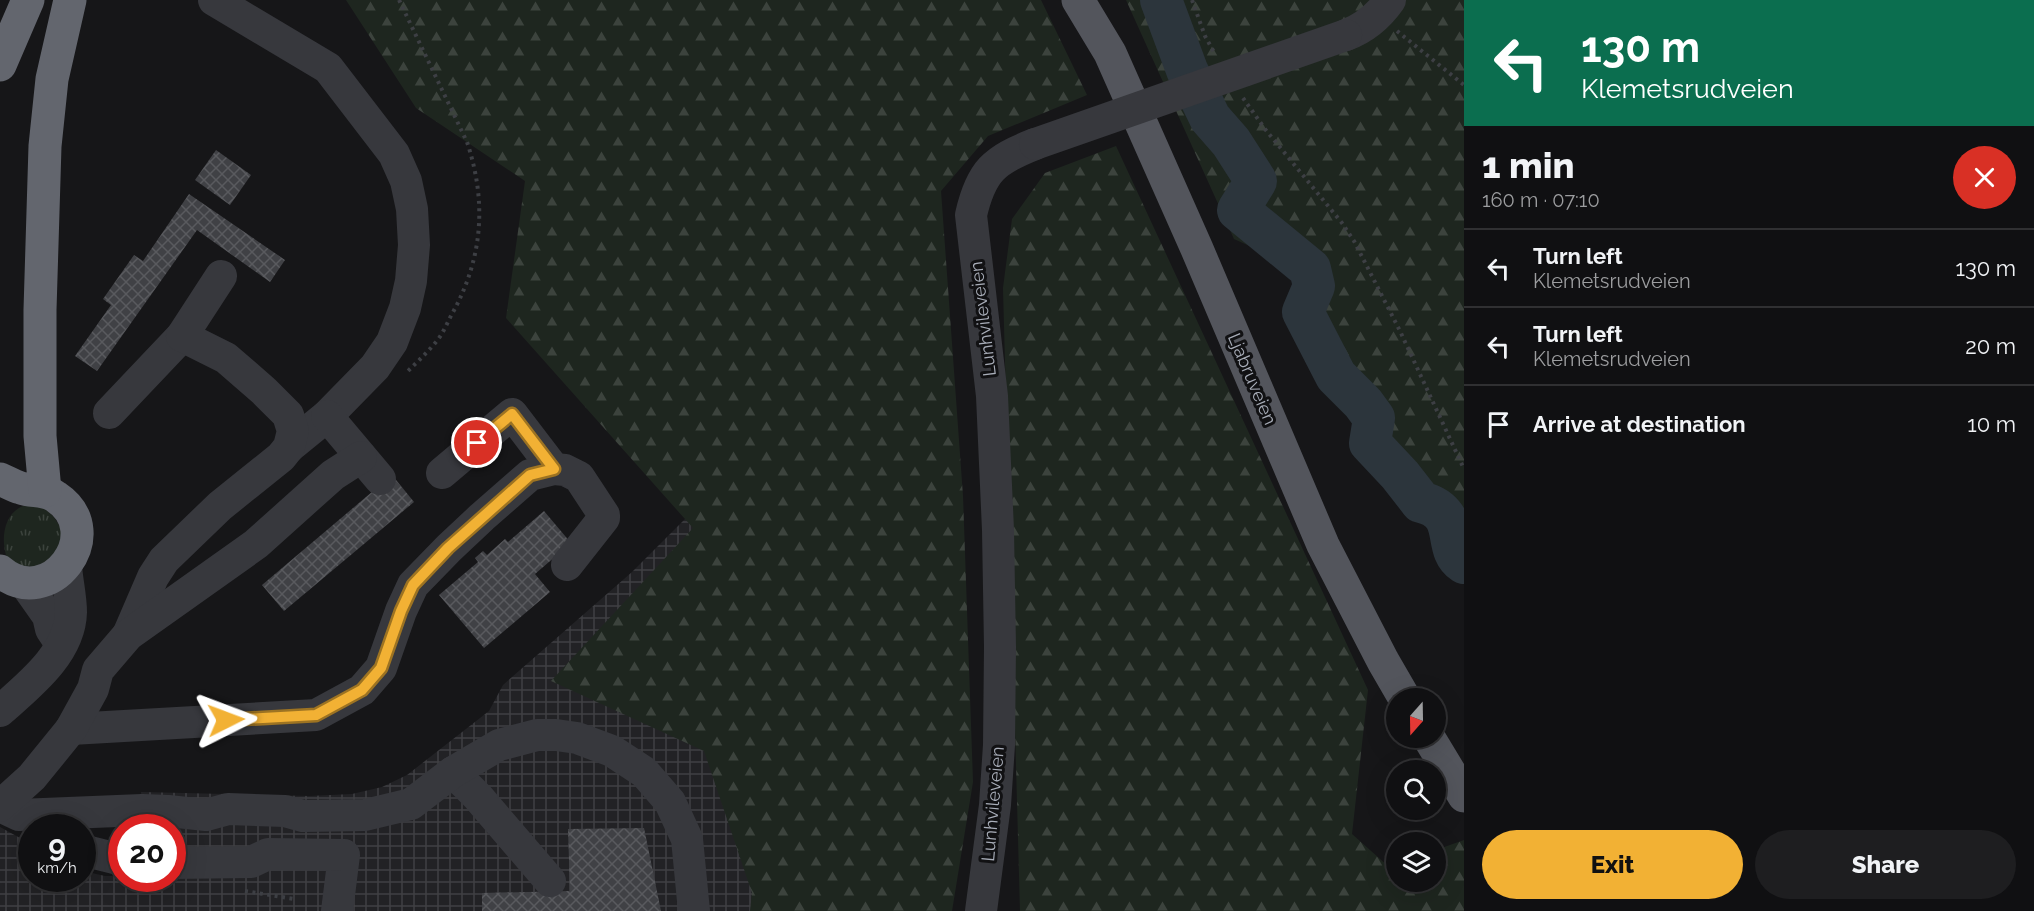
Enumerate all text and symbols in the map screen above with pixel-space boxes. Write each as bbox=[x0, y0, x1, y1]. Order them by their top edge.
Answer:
text: 130 m bbox=[1581, 23, 1700, 72]
icon: left bbox=[1482, 24, 1560, 102]
text: Klemetsrudveien bbox=[1581, 73, 1794, 104]
text: 1 min bbox=[1482, 144, 1574, 186]
button: close bbox=[1953, 146, 2016, 209]
text: 160 m · 07:10 bbox=[1482, 188, 1600, 212]
text: Turn left bbox=[1533, 243, 1623, 269]
icon: left bbox=[1482, 252, 1515, 285]
text: 130 m bbox=[1956, 255, 2016, 281]
street label: Lunhvileveien bbox=[965, 260, 1000, 378]
text: Klemetsrudveien bbox=[1533, 269, 1691, 293]
text: Turn left bbox=[1533, 321, 1623, 347]
street label: Ljabruveien bbox=[1224, 330, 1281, 428]
icon: left bbox=[1482, 330, 1515, 363]
text: 20 m bbox=[1965, 333, 2016, 359]
text: Klemetsrudveien bbox=[1533, 347, 1691, 371]
icon: arrive bbox=[1482, 408, 1515, 441]
text: Arrive at destination bbox=[1533, 411, 1746, 437]
text: 10 m bbox=[1967, 411, 2016, 437]
pin bbox=[451, 417, 502, 468]
icon: arrive bbox=[460, 426, 493, 459]
position arrow bbox=[194, 688, 258, 752]
north arrow bbox=[1386, 688, 1446, 748]
map controls bbox=[1386, 688, 1446, 892]
street label: Lunhvileveien bbox=[977, 746, 1008, 862]
button: search bbox=[1386, 760, 1446, 820]
speed limit sign: 20 bbox=[108, 814, 186, 892]
text: 9 bbox=[48, 828, 66, 863]
button: Exit bbox=[1482, 830, 1743, 899]
button: Share bbox=[1755, 830, 2016, 899]
button: layers bbox=[1386, 832, 1446, 892]
text: km/h bbox=[37, 859, 77, 877]

